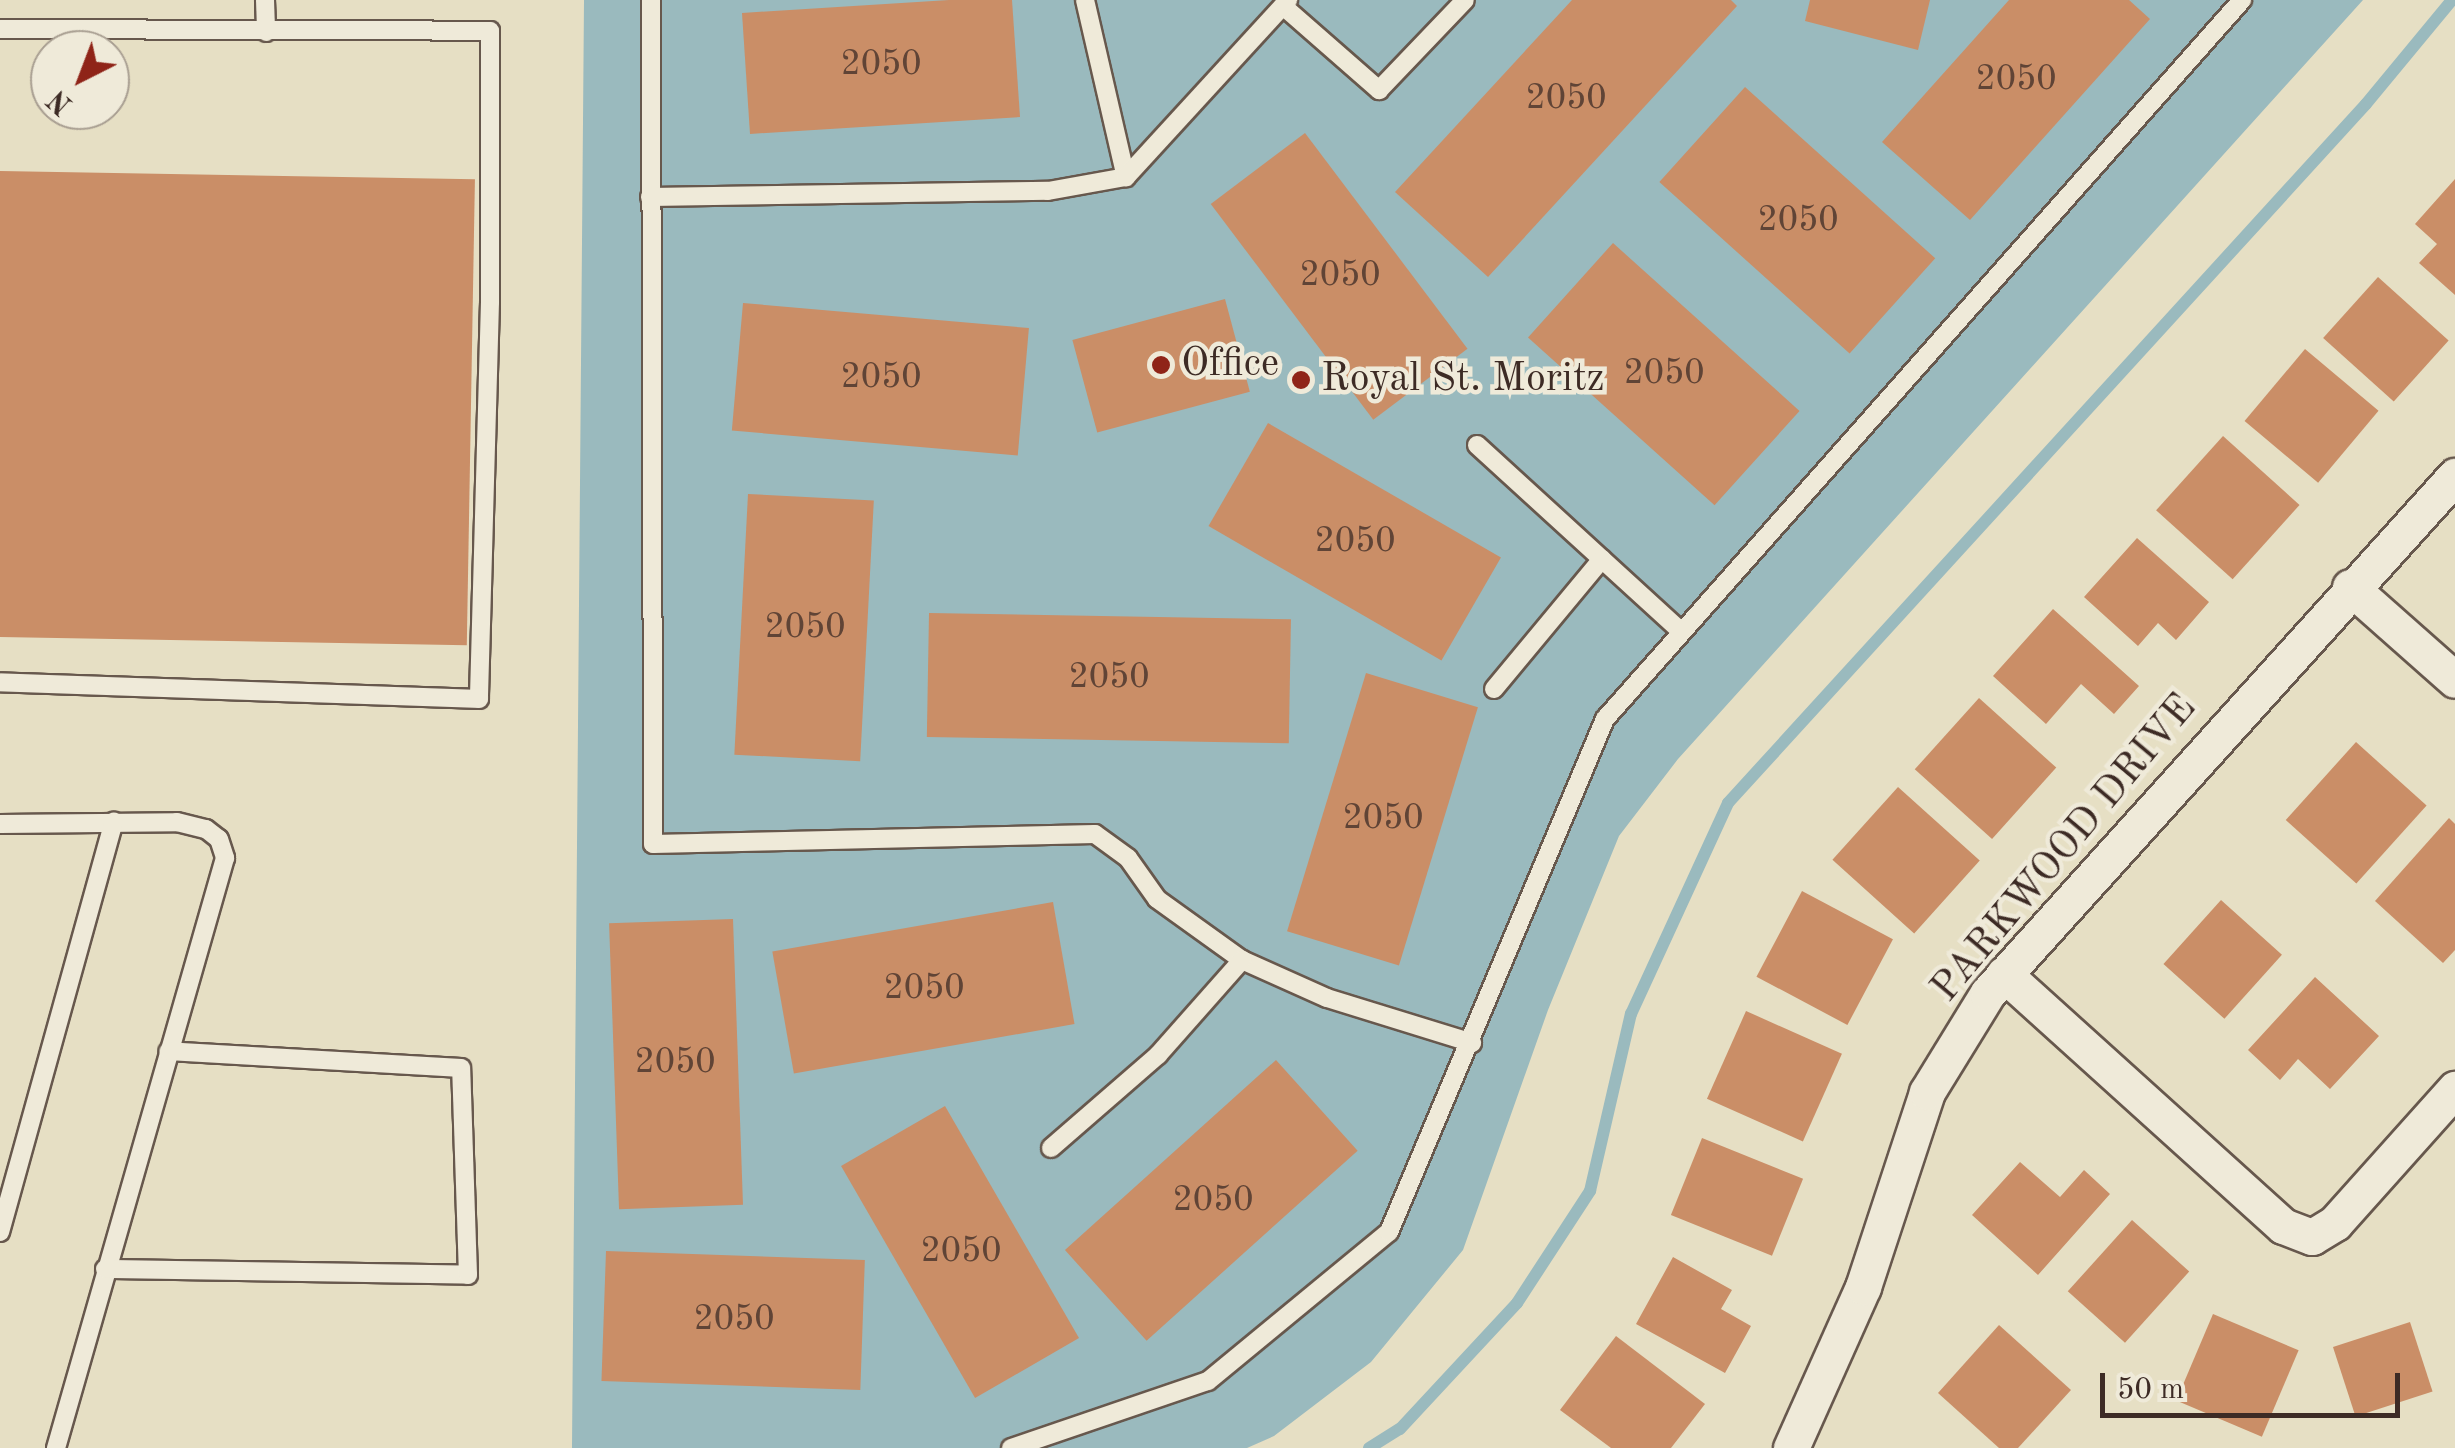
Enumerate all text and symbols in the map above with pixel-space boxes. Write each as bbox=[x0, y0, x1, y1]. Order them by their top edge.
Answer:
north arrow bbox=[30, 30, 130, 130]
house number: 2050 bbox=[840, 44, 922, 86]
house number: 2050 bbox=[1975, 59, 2057, 101]
house number: 2050 bbox=[1525, 78, 1607, 120]
text: N bbox=[44, 83, 79, 118]
house number: 2050 bbox=[1757, 200, 1839, 242]
house number: 2050 bbox=[1299, 255, 1381, 297]
place label: Office bbox=[1181, 341, 1279, 389]
house number: 2050 bbox=[1623, 353, 1705, 395]
marker: Office bbox=[1150, 354, 1172, 376]
place label: Royal St. Moritz bbox=[1321, 356, 1605, 404]
house number: 2050 bbox=[840, 357, 922, 399]
marker: Royal St. Moritz bbox=[1290, 369, 1312, 391]
house number: 2050 bbox=[1314, 521, 1396, 563]
house number: 2050 bbox=[764, 607, 846, 649]
house number: 2050 bbox=[1068, 657, 1150, 699]
street label: PARKWOOD DRIVE bbox=[1922, 686, 2208, 1012]
house number: 2050 bbox=[1342, 798, 1424, 840]
house number: 2050 bbox=[883, 968, 965, 1010]
house number: 2050 bbox=[634, 1042, 716, 1084]
house number: 2050 bbox=[1172, 1180, 1254, 1222]
house number: 2050 bbox=[920, 1231, 1002, 1273]
house number: 2050 bbox=[693, 1299, 775, 1341]
scale bar bbox=[2105, 1353, 2405, 1415]
text: 50 m bbox=[2117, 1375, 2184, 1405]

